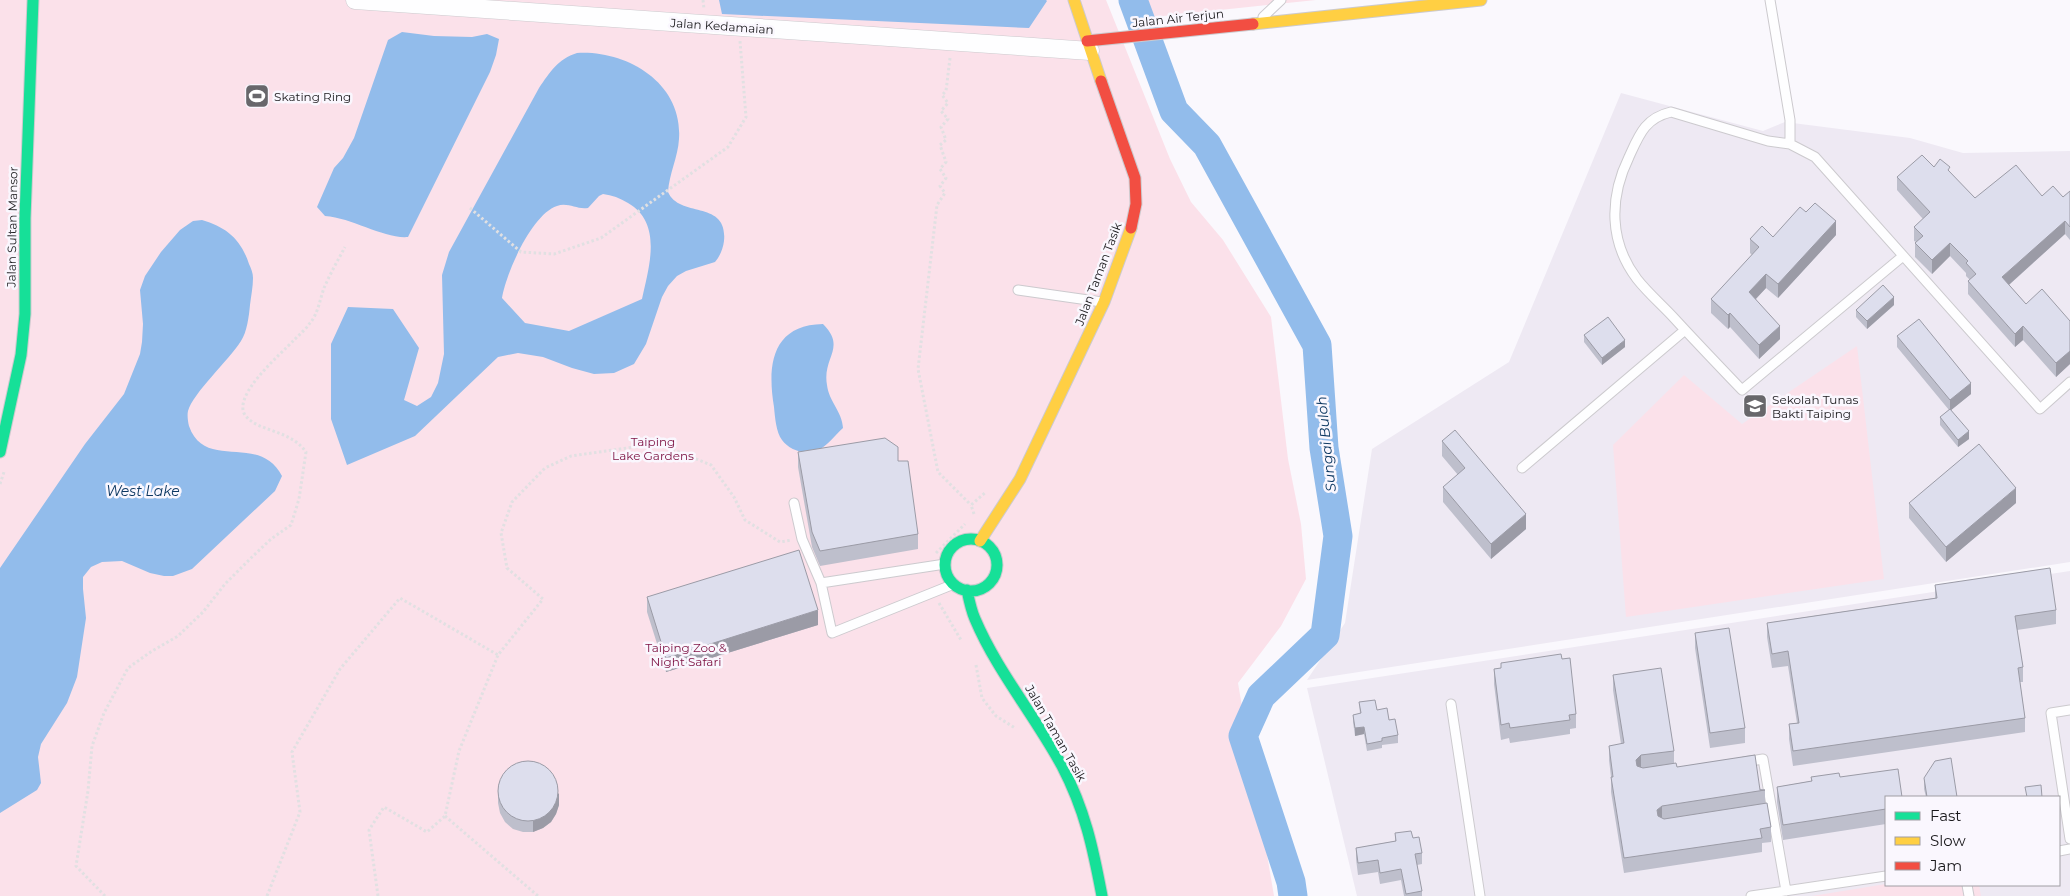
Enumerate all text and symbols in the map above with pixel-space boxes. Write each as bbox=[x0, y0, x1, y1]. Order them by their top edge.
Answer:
street label: Jalan Air Terjun bbox=[1130, 6, 1225, 30]
street label: Jalan Kedamaian bbox=[669, 15, 774, 37]
sports icon: Skating Ring bbox=[244, 83, 270, 109]
place label: Skating Ring bbox=[274, 89, 351, 104]
street label: Jalan Sultan Mansor bbox=[3, 166, 21, 289]
street label: Jalan Taman Tasik bbox=[1071, 220, 1125, 329]
place label: Sekolah Tunas Bakti Taiping bbox=[1772, 392, 1859, 421]
school or university icon: Sekolah Tunas Bakti Taiping bbox=[1742, 393, 1768, 419]
water label: Sungai Buloh bbox=[1312, 395, 1340, 493]
park label: Taiping Lake Gardens bbox=[612, 434, 694, 463]
water label: West Lake bbox=[106, 482, 180, 500]
park label: Taiping Zoo & Night Safari bbox=[645, 640, 727, 669]
street label: Jalan Taman Tasik bbox=[1022, 681, 1090, 785]
legend bbox=[1885, 796, 2060, 886]
text: Fast bbox=[1930, 806, 1961, 825]
text: Slow bbox=[1930, 831, 1966, 850]
text: Jam bbox=[1929, 856, 1962, 875]

